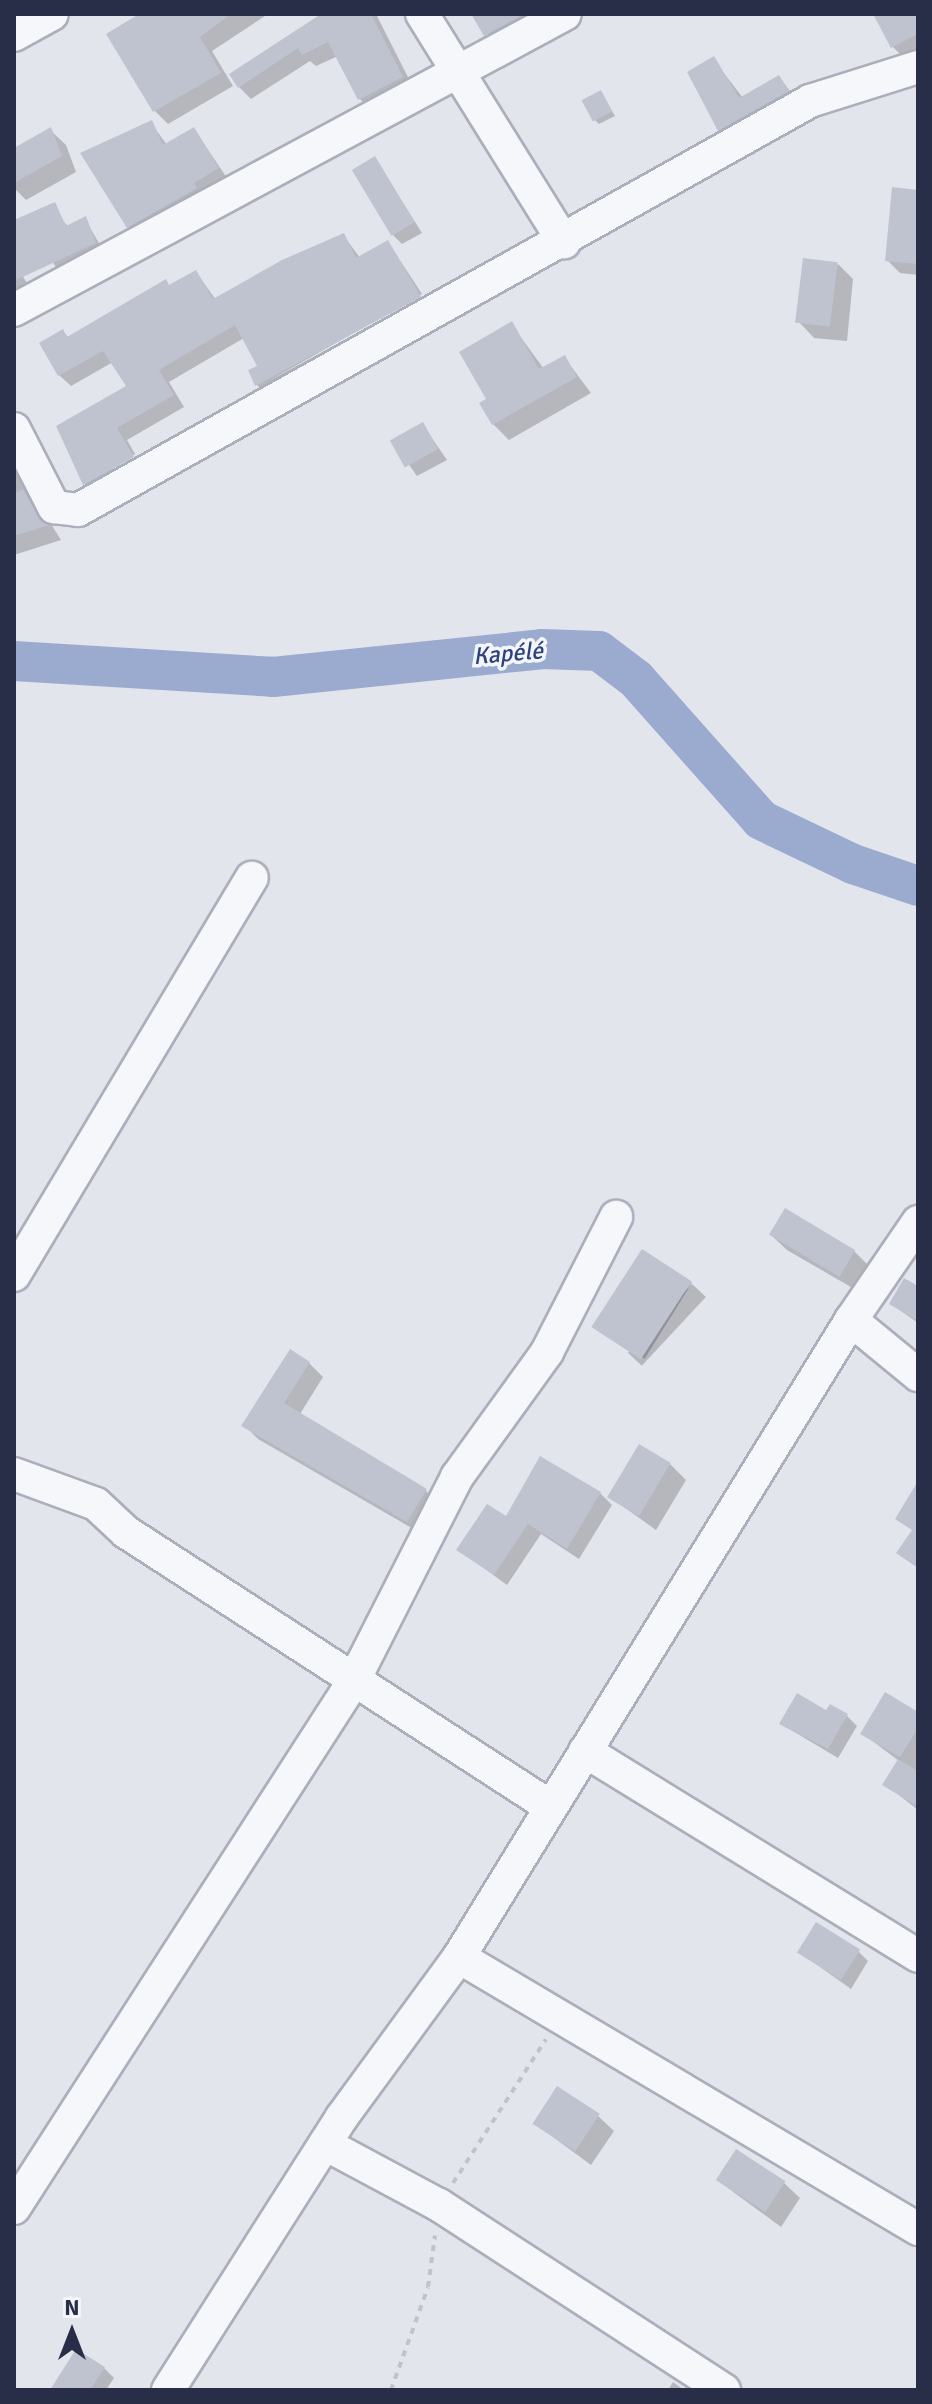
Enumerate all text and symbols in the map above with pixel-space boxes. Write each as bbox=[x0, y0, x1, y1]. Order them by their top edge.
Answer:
water label: Kapélé bbox=[472, 637, 544, 671]
north arrow bbox=[32, 2292, 112, 2372]
text: N bbox=[64, 2294, 80, 2321]

